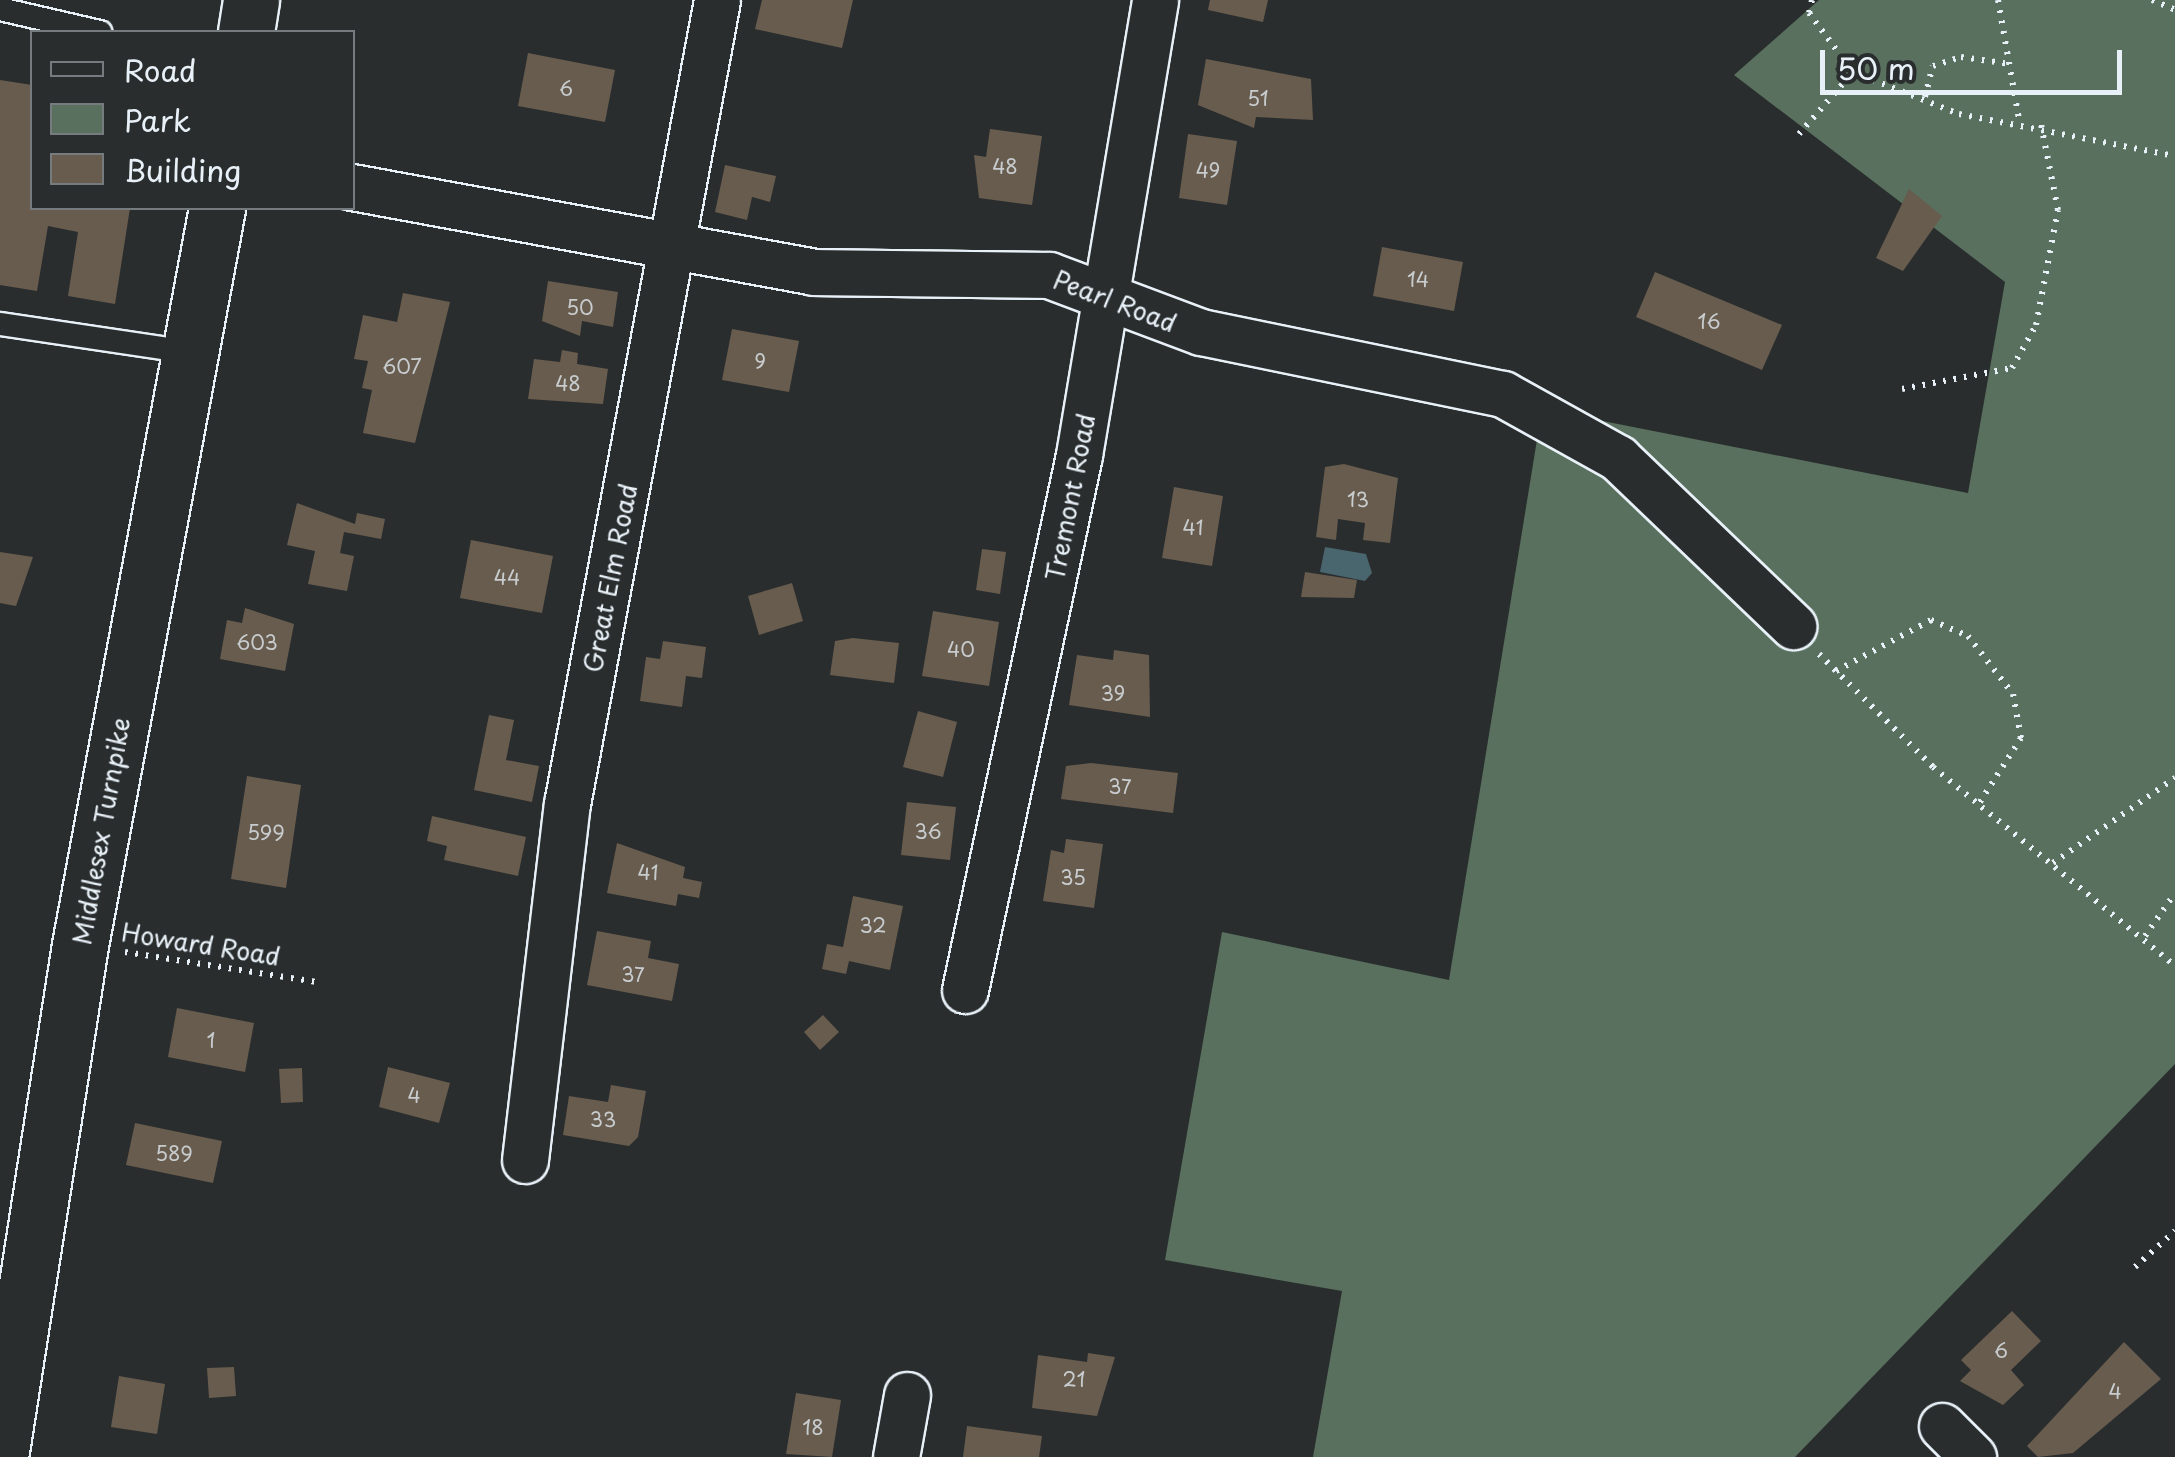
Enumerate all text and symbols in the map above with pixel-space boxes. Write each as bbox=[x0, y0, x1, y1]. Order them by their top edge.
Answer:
legend bbox=[30, 30, 355, 210]
scale bar bbox=[1825, 30, 2128, 92]
text: 50 m bbox=[1837, 45, 1915, 90]
text: Road bbox=[124, 47, 197, 92]
house number: 6 bbox=[559, 76, 573, 100]
house number: 51 bbox=[1247, 86, 1269, 110]
text: Park bbox=[124, 97, 191, 142]
text: Building bbox=[124, 147, 241, 192]
house number: 48 bbox=[992, 154, 1018, 178]
house number: 49 bbox=[1196, 158, 1220, 182]
street label: Pearl Road bbox=[1049, 264, 1181, 338]
house number: 14 bbox=[1407, 267, 1429, 291]
house number: 50 bbox=[566, 295, 594, 319]
house number: 16 bbox=[1698, 309, 1720, 333]
house number: 9 bbox=[754, 349, 766, 373]
house number: 607 bbox=[382, 354, 422, 378]
house number: 48 bbox=[555, 371, 581, 395]
street label: Tremont Road bbox=[1039, 411, 1101, 583]
street label: Great Elm Road bbox=[577, 481, 643, 675]
house number: 13 bbox=[1347, 487, 1369, 511]
house number: 41 bbox=[1183, 515, 1203, 539]
house number: 44 bbox=[494, 565, 520, 589]
house number: 603 bbox=[236, 630, 278, 654]
house number: 40 bbox=[947, 637, 975, 661]
house number: 39 bbox=[1101, 681, 1125, 705]
street label: Middlesex Turnpike bbox=[66, 715, 136, 947]
house number: 37 bbox=[1108, 774, 1132, 798]
house number: 36 bbox=[914, 819, 942, 843]
house number: 599 bbox=[247, 820, 285, 844]
house number: 41 bbox=[638, 860, 658, 884]
house number: 35 bbox=[1060, 865, 1086, 889]
house number: 32 bbox=[860, 913, 886, 937]
street label: Howard Road bbox=[118, 916, 284, 972]
house number: 37 bbox=[621, 962, 645, 986]
house number: 1 bbox=[207, 1028, 215, 1052]
house number: 4 bbox=[407, 1083, 421, 1107]
house number: 33 bbox=[590, 1107, 616, 1131]
house number: 589 bbox=[155, 1141, 193, 1165]
house number: 6 bbox=[1994, 1338, 2008, 1362]
house number: 21 bbox=[1062, 1367, 1086, 1391]
house number: 4 bbox=[2108, 1379, 2122, 1403]
house number: 18 bbox=[802, 1415, 824, 1439]

